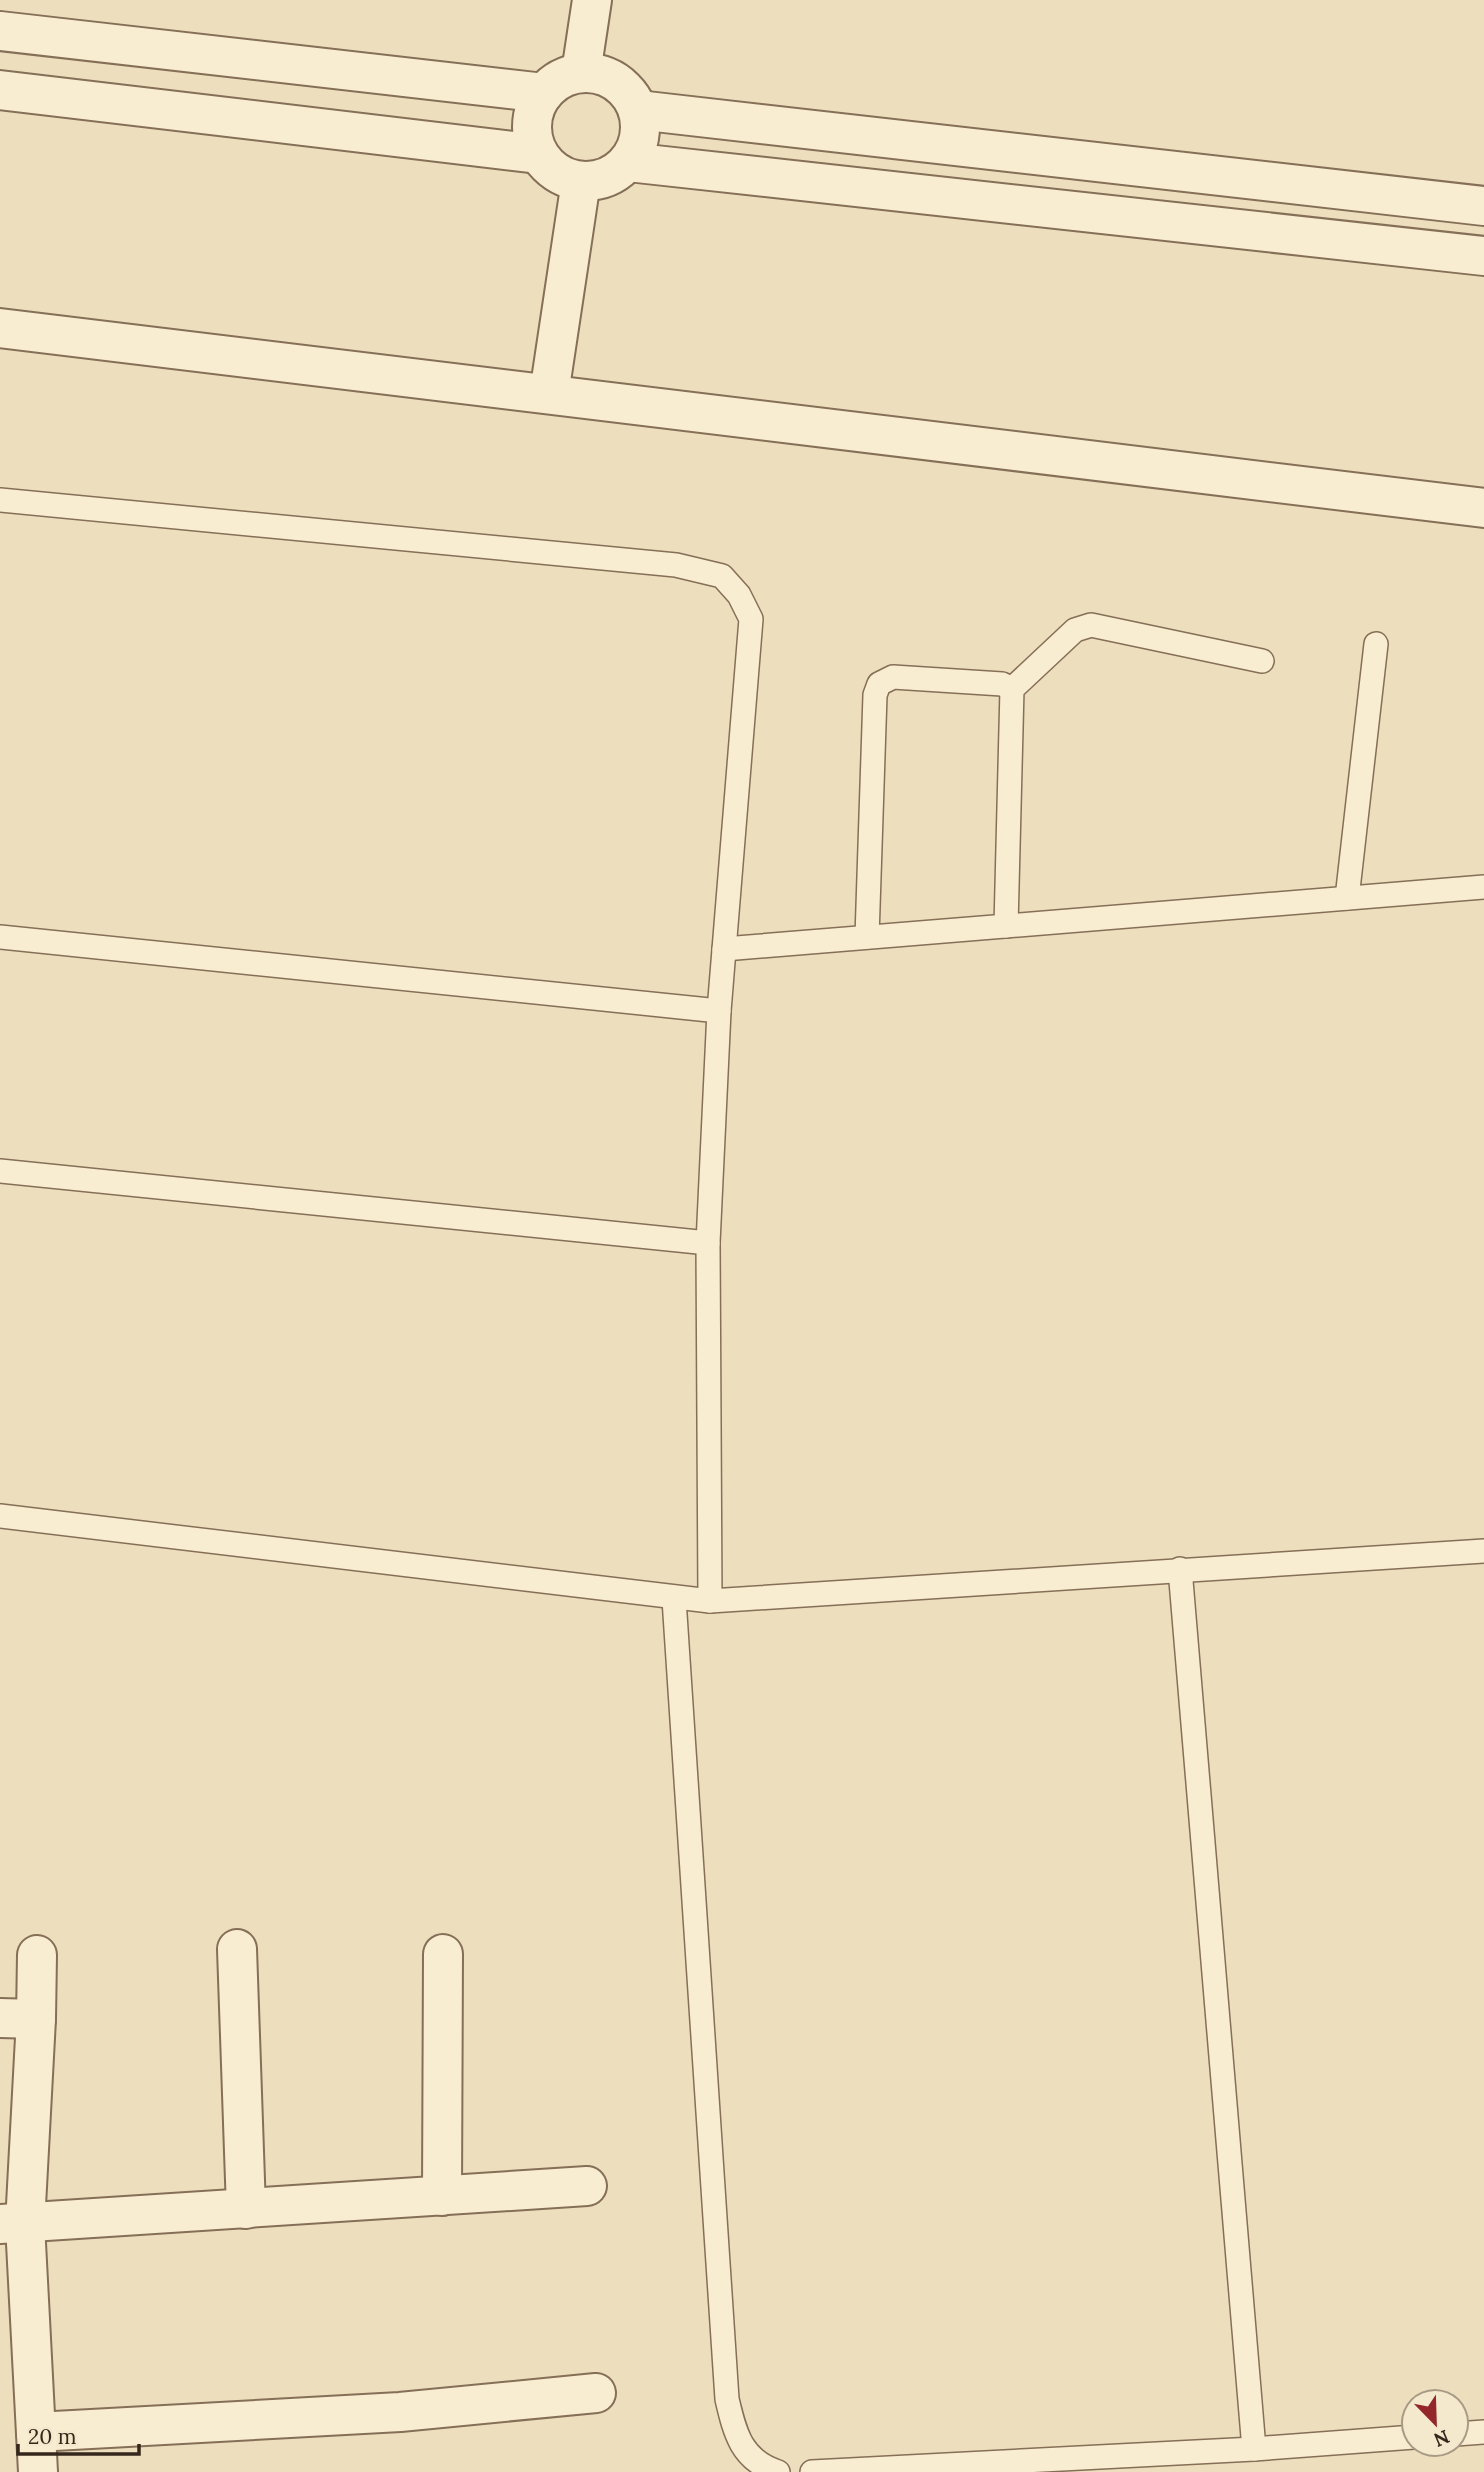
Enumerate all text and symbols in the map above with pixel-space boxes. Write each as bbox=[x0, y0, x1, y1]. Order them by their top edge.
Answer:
north arrow bbox=[1400, 2388, 1470, 2458]
scale bar bbox=[18, 2412, 138, 2456]
text: 20 m bbox=[28, 2423, 77, 2450]
text: N bbox=[1430, 2425, 1453, 2453]

